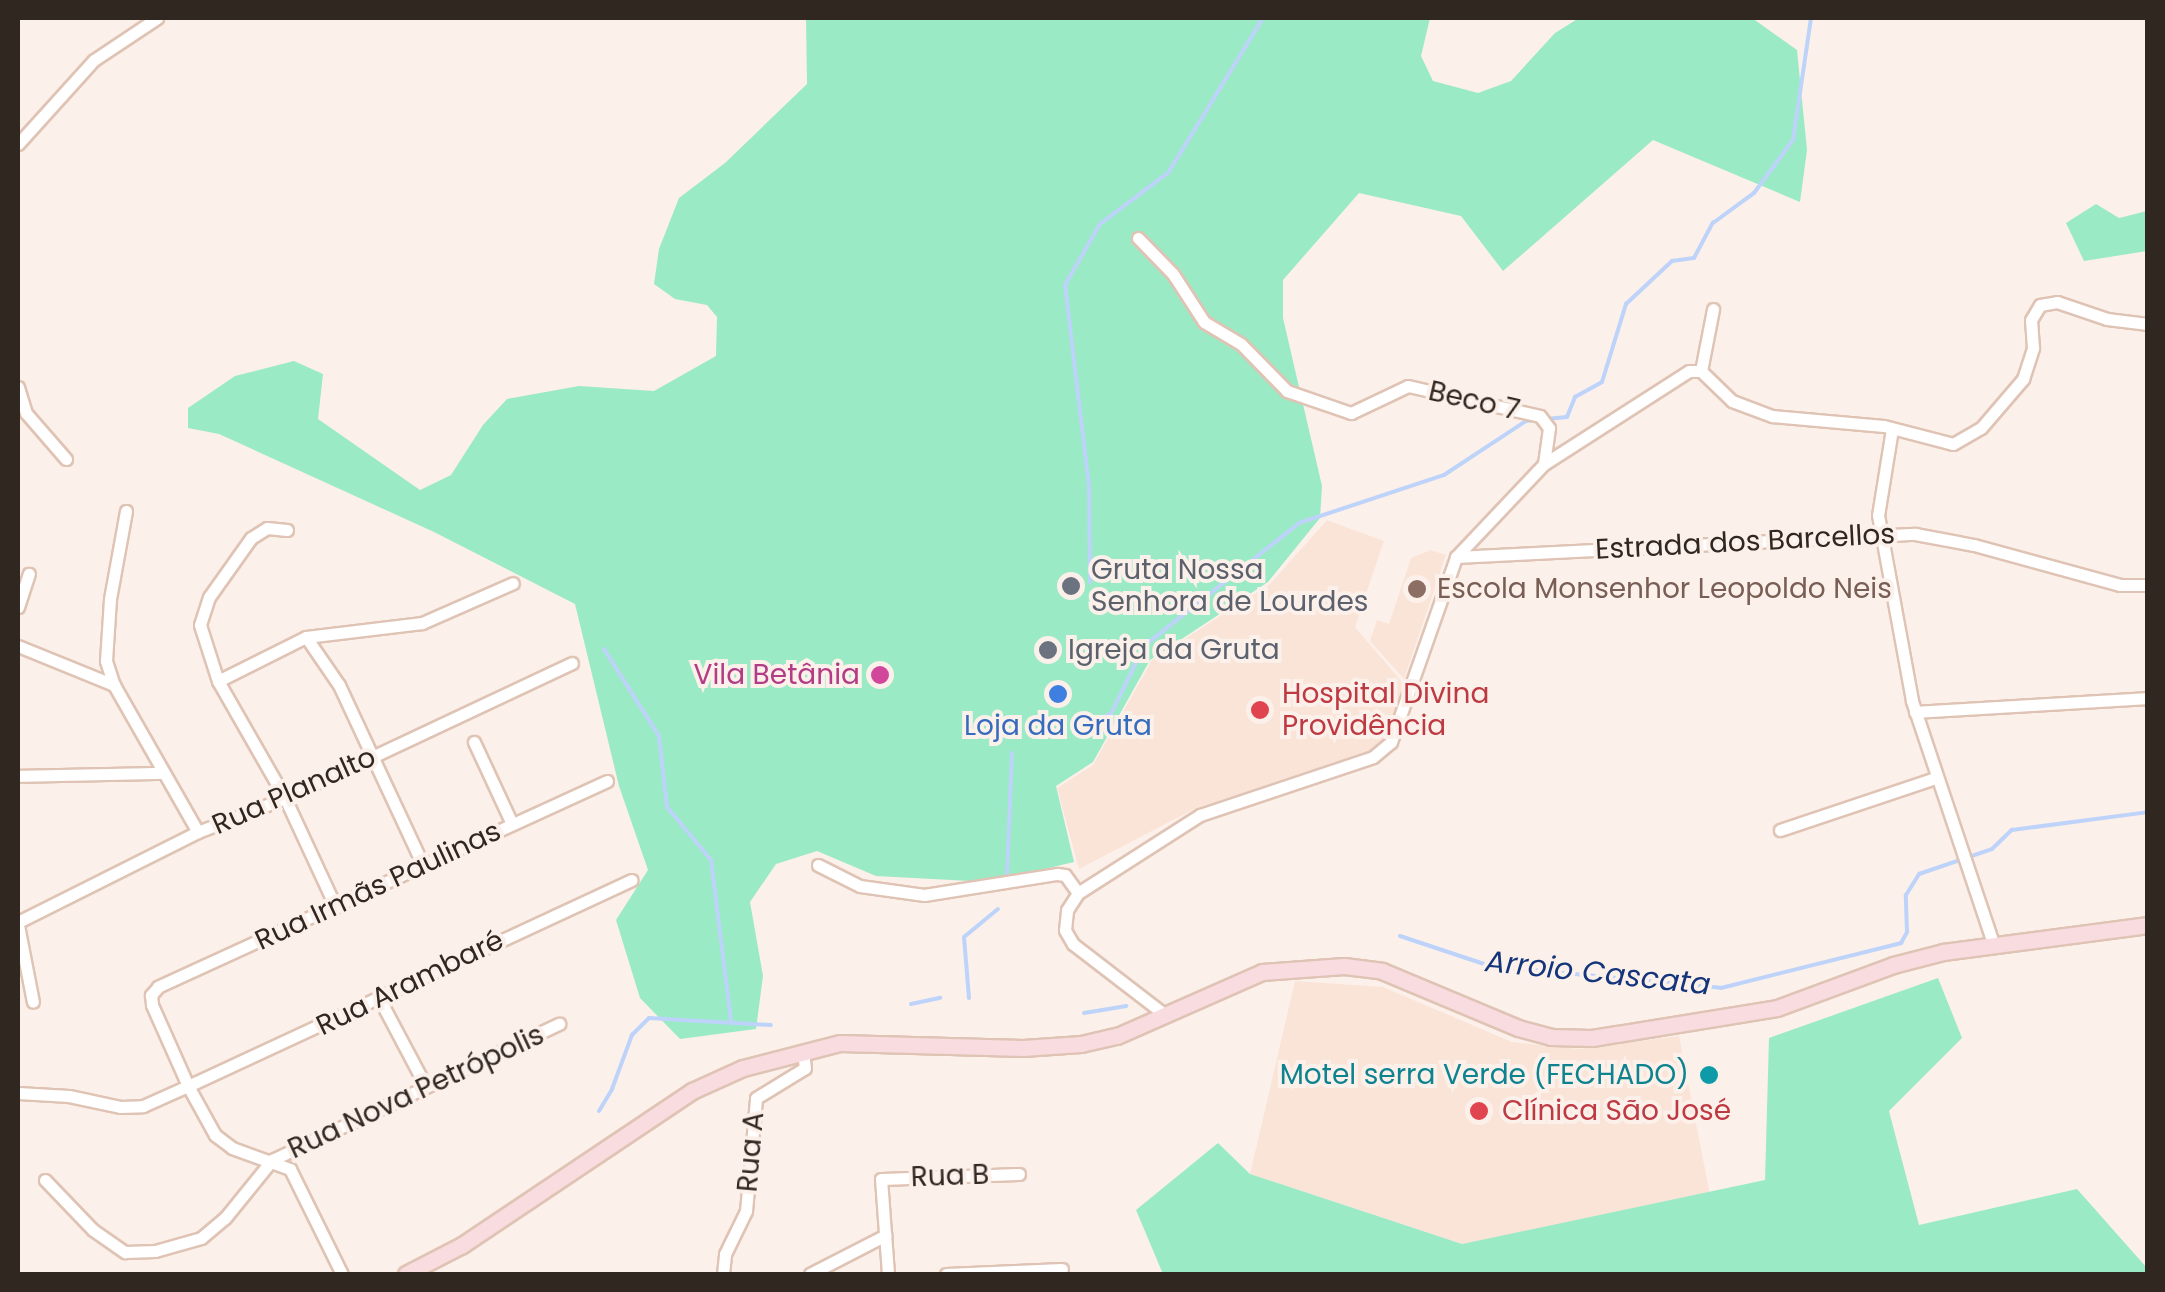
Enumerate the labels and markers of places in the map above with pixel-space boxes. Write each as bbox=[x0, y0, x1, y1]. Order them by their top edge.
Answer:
place label: Gruta Nossa Senhora de Lourdes bbox=[1091, 553, 1368, 619]
place label: Escola Monsenhor Leopoldo Neis bbox=[1437, 572, 1892, 606]
marker: Gruta Nossa Senhora de Lourdes bbox=[1060, 575, 1082, 597]
marker: Escola Monsenhor Leopoldo Neis bbox=[1406, 578, 1428, 600]
place label: Igreja da Gruta bbox=[1068, 633, 1280, 667]
marker: Igreja da Gruta bbox=[1037, 639, 1059, 661]
place label: Vila Betânia bbox=[694, 658, 860, 692]
marker: Vila Betânia bbox=[869, 664, 891, 686]
place label: Hospital Divina Providência bbox=[1282, 677, 1489, 743]
marker: Loja da Gruta bbox=[1047, 683, 1069, 705]
marker: Hospital Divina Providência bbox=[1247, 697, 1273, 723]
place label: Loja da Gruta bbox=[964, 709, 1152, 743]
place label: Motel serra Verde (FECHADO) bbox=[1280, 1058, 1689, 1092]
marker: Motel serra Verde (FECHADO) bbox=[1698, 1064, 1720, 1086]
place label: Clínica São José bbox=[1502, 1094, 1731, 1128]
marker: Clínica São José bbox=[1466, 1098, 1492, 1124]

